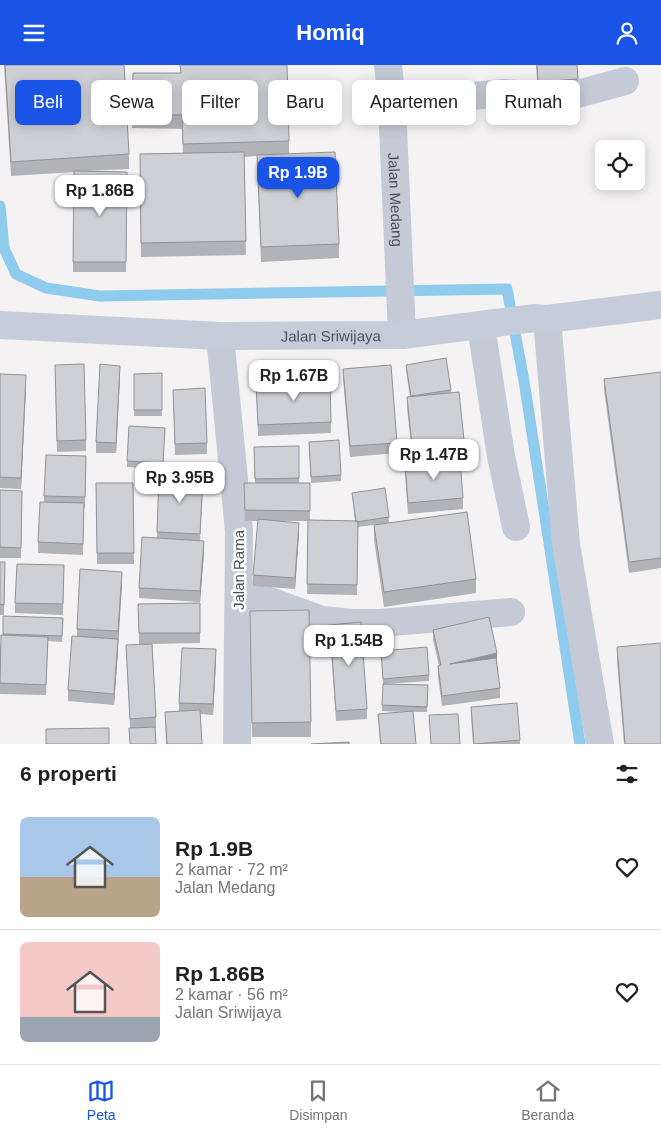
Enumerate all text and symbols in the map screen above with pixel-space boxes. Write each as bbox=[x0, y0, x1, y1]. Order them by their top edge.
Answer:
icon: menu bbox=[20, 19, 48, 47]
icon: person bbox=[613, 19, 641, 47]
text: Homiq bbox=[296, 20, 365, 45]
chip: Beli bbox=[15, 80, 81, 125]
chip: Sewa bbox=[91, 80, 172, 125]
chip: Filter bbox=[182, 80, 258, 125]
chip: Baru bbox=[268, 80, 342, 125]
chip: Apartemen bbox=[352, 80, 476, 125]
chip: Rumah bbox=[486, 80, 580, 125]
map controls bbox=[595, 140, 645, 190]
button: locate bbox=[595, 140, 645, 190]
street label: Jalan Medang bbox=[386, 152, 407, 247]
pin: Rp 1.9B bbox=[252, 157, 344, 199]
text: Rp 1.9B bbox=[268, 164, 328, 181]
pin: Rp 1.86B bbox=[48, 175, 152, 217]
text: Rp 1.86B bbox=[66, 182, 134, 199]
street label: Jalan Sriwijaya bbox=[281, 327, 381, 344]
pin: Rp 1.67B bbox=[242, 359, 346, 402]
text: Rp 1.67B bbox=[260, 367, 328, 384]
pin: Rp 1.47B bbox=[382, 439, 486, 481]
text: Rp 1.47B bbox=[400, 446, 468, 463]
pin: Rp 3.95B bbox=[128, 461, 232, 504]
text: Rp 3.95B bbox=[146, 469, 214, 486]
street label: Jalan Rama bbox=[230, 529, 247, 610]
pin: Rp 1.54B bbox=[297, 625, 401, 667]
text: Rp 1.54B bbox=[315, 632, 383, 649]
icon: filters bbox=[613, 760, 641, 788]
text: 6 properti bbox=[20, 762, 117, 785]
icon: home bbox=[60, 837, 120, 897]
text: Rp 1.9B bbox=[175, 837, 253, 860]
icon: heart bbox=[613, 853, 641, 881]
text: 2 kamar · 72 m² bbox=[175, 861, 288, 878]
text: Jalan Medang bbox=[175, 879, 276, 896]
icon: home bbox=[60, 962, 120, 1022]
text: Rp 1.86B bbox=[175, 962, 265, 985]
icon: heart bbox=[613, 978, 641, 1006]
text: 2 kamar · 56 m² bbox=[175, 986, 288, 1003]
text: Jalan Sriwijaya bbox=[175, 1004, 282, 1021]
tab: Peta bbox=[87, 1077, 116, 1123]
tab: Disimpan bbox=[289, 1077, 348, 1123]
tab: Beranda bbox=[521, 1077, 574, 1123]

